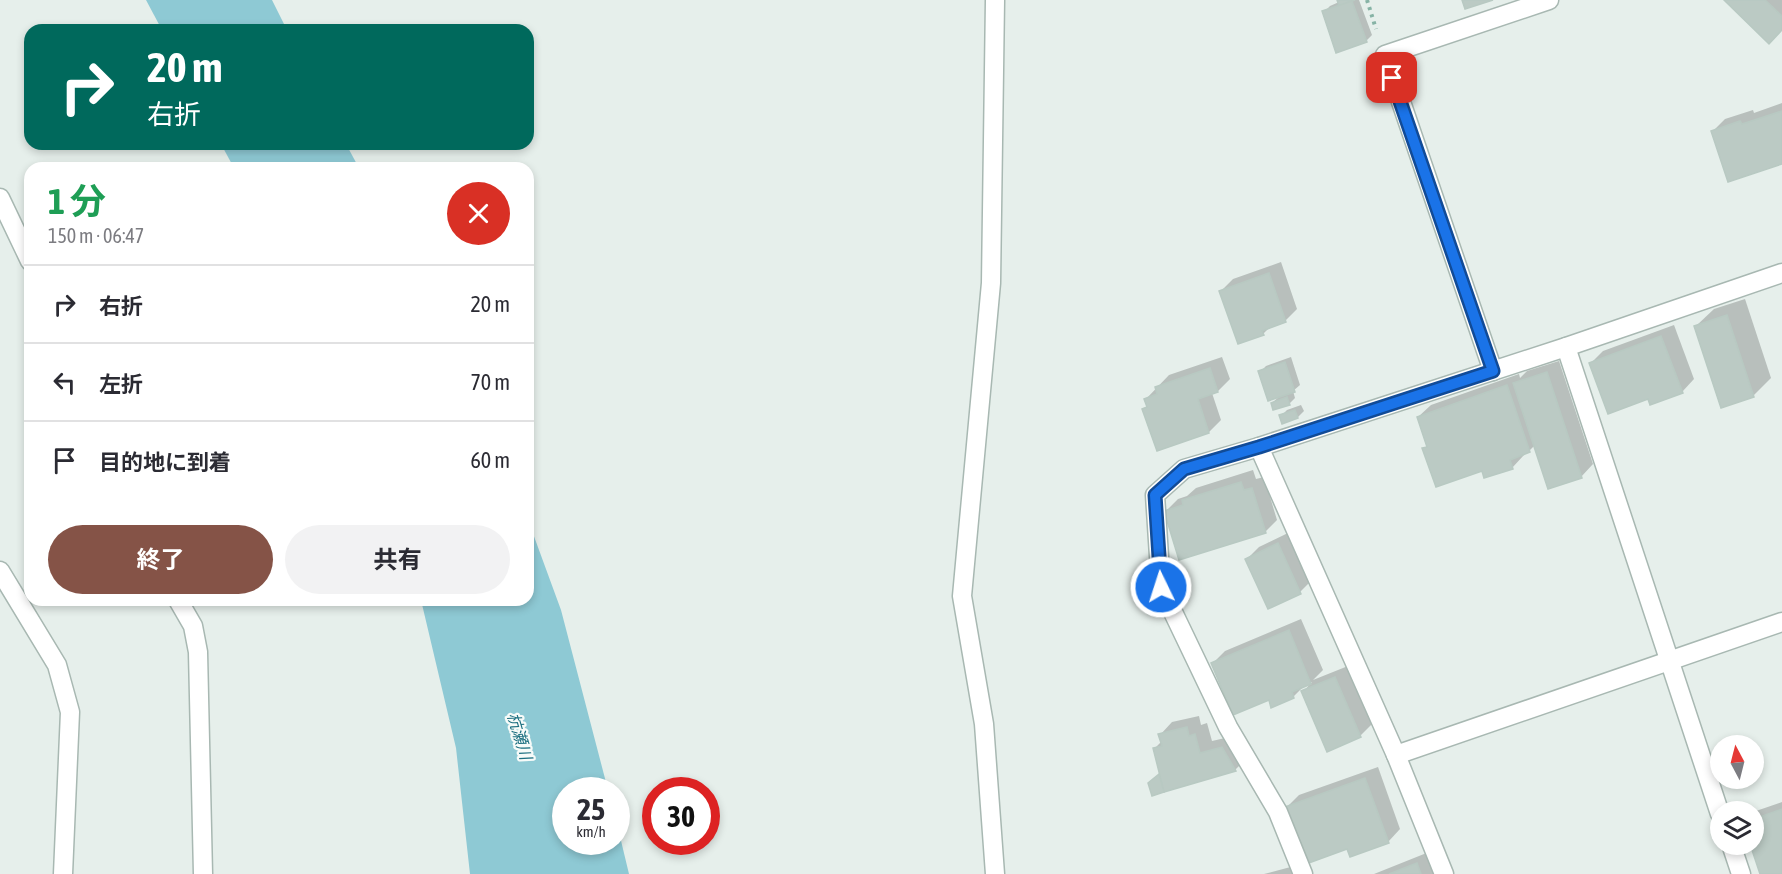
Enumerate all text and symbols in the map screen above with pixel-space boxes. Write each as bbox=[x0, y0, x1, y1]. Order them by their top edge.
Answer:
text: 20 m bbox=[147, 43, 222, 91]
icon: right bbox=[48, 48, 126, 126]
pin bbox=[1366, 52, 1417, 103]
icon: arrive bbox=[1375, 61, 1408, 94]
text: 右折 bbox=[147, 99, 201, 130]
text: 1 分 bbox=[48, 180, 106, 222]
button: close bbox=[447, 182, 510, 245]
text: 150 m · 06:47 bbox=[48, 224, 144, 247]
icon: right bbox=[48, 288, 81, 321]
text: 20 m bbox=[470, 291, 510, 317]
text: 右折 bbox=[99, 293, 143, 319]
icon: left bbox=[48, 366, 81, 399]
text: 70 m bbox=[470, 369, 510, 395]
text: 左折 bbox=[99, 371, 143, 397]
icon: arrive bbox=[48, 444, 81, 477]
text: 60 m bbox=[470, 447, 510, 473]
text: 目的地に到着 bbox=[99, 449, 231, 475]
button: 終了 bbox=[48, 525, 273, 594]
button: 共有 bbox=[285, 525, 510, 594]
position arrow bbox=[1129, 555, 1193, 619]
water label: 杭瀬川 bbox=[504, 710, 536, 763]
north arrow bbox=[1710, 735, 1764, 789]
map controls bbox=[1710, 735, 1764, 855]
speed limit sign: 30 bbox=[642, 777, 720, 855]
text: 25 bbox=[577, 792, 605, 826]
button: layers bbox=[1710, 801, 1764, 855]
text: km/h bbox=[576, 823, 606, 840]

